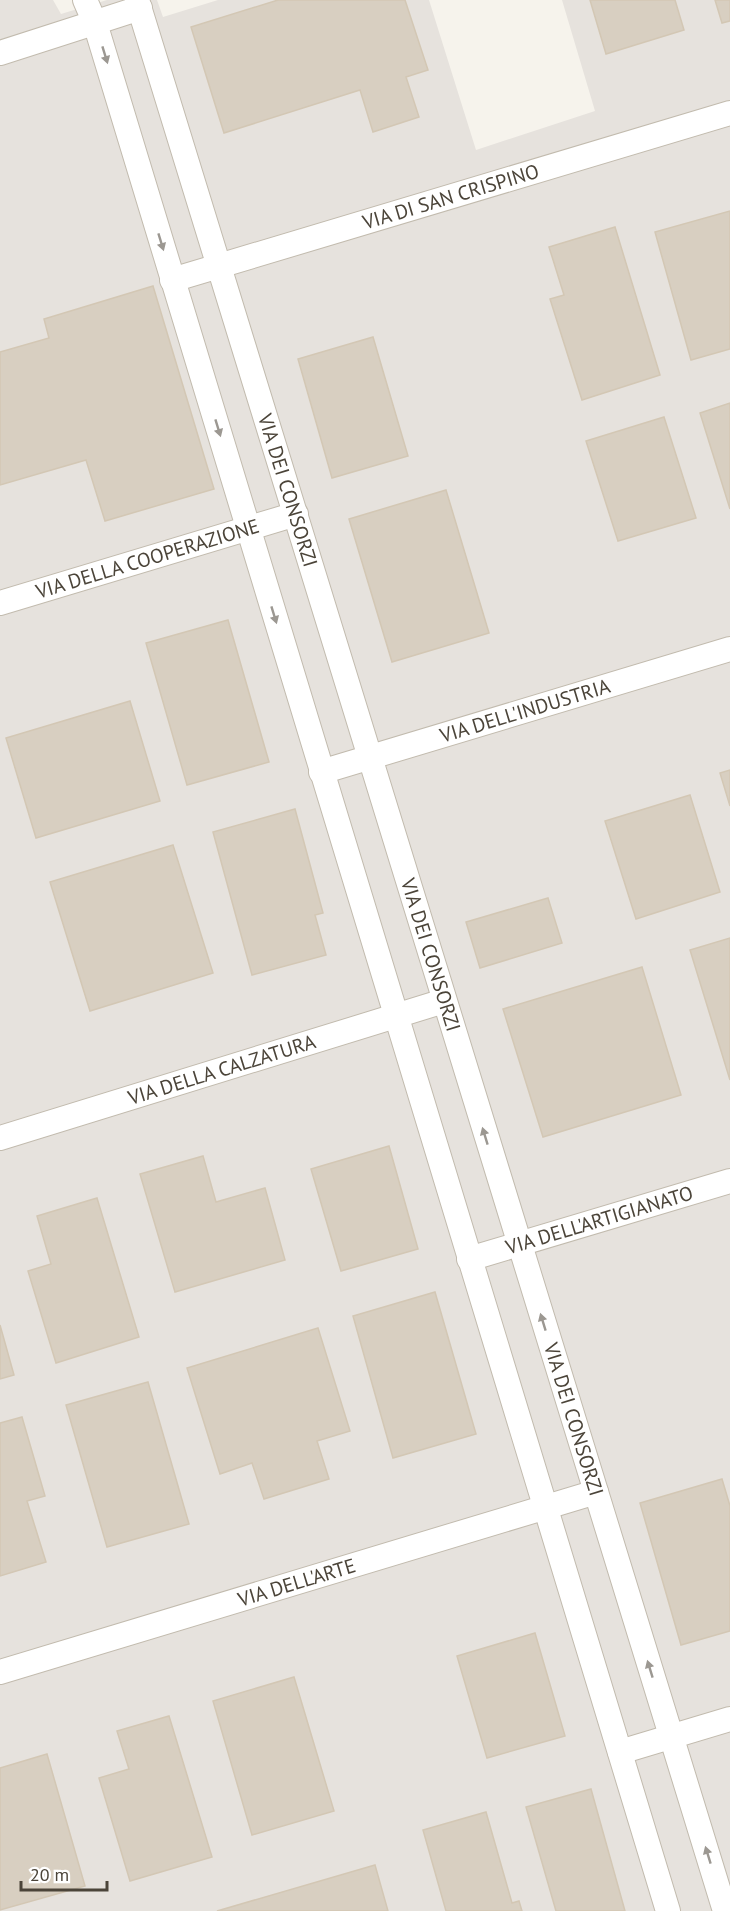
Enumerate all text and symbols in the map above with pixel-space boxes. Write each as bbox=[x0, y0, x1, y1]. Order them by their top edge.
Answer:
one-way arrow bbox=[101, 46, 110, 64]
street label: VIA DI SAN CRISPINO bbox=[359, 158, 542, 236]
one-way arrow bbox=[157, 233, 166, 251]
street label: VIA DEI CONSORZI bbox=[252, 410, 324, 570]
one-way arrow bbox=[214, 419, 223, 437]
street label: VIA DELLA COOPERAZIONE bbox=[32, 513, 262, 605]
one-way arrow bbox=[270, 606, 279, 624]
street label: VIA DELL'INDUSTRIA bbox=[436, 673, 614, 749]
street label: VIA DEI CONSORZI bbox=[395, 874, 467, 1035]
street label: VIA DELLA CALZATURA bbox=[124, 1028, 319, 1111]
one-way arrow bbox=[480, 1127, 490, 1145]
street label: VIA DELL'ARTIGIANATO bbox=[502, 1180, 696, 1261]
one-way arrow bbox=[538, 1313, 547, 1331]
street label: VIA DEI CONSORZI bbox=[538, 1339, 610, 1499]
street label: VIA DELL'ARTE bbox=[234, 1552, 359, 1613]
one-way arrow bbox=[645, 1660, 654, 1678]
one-way arrow bbox=[703, 1846, 712, 1864]
scale bar bbox=[21, 1854, 106, 1892]
text: 20 m bbox=[30, 1863, 69, 1886]

